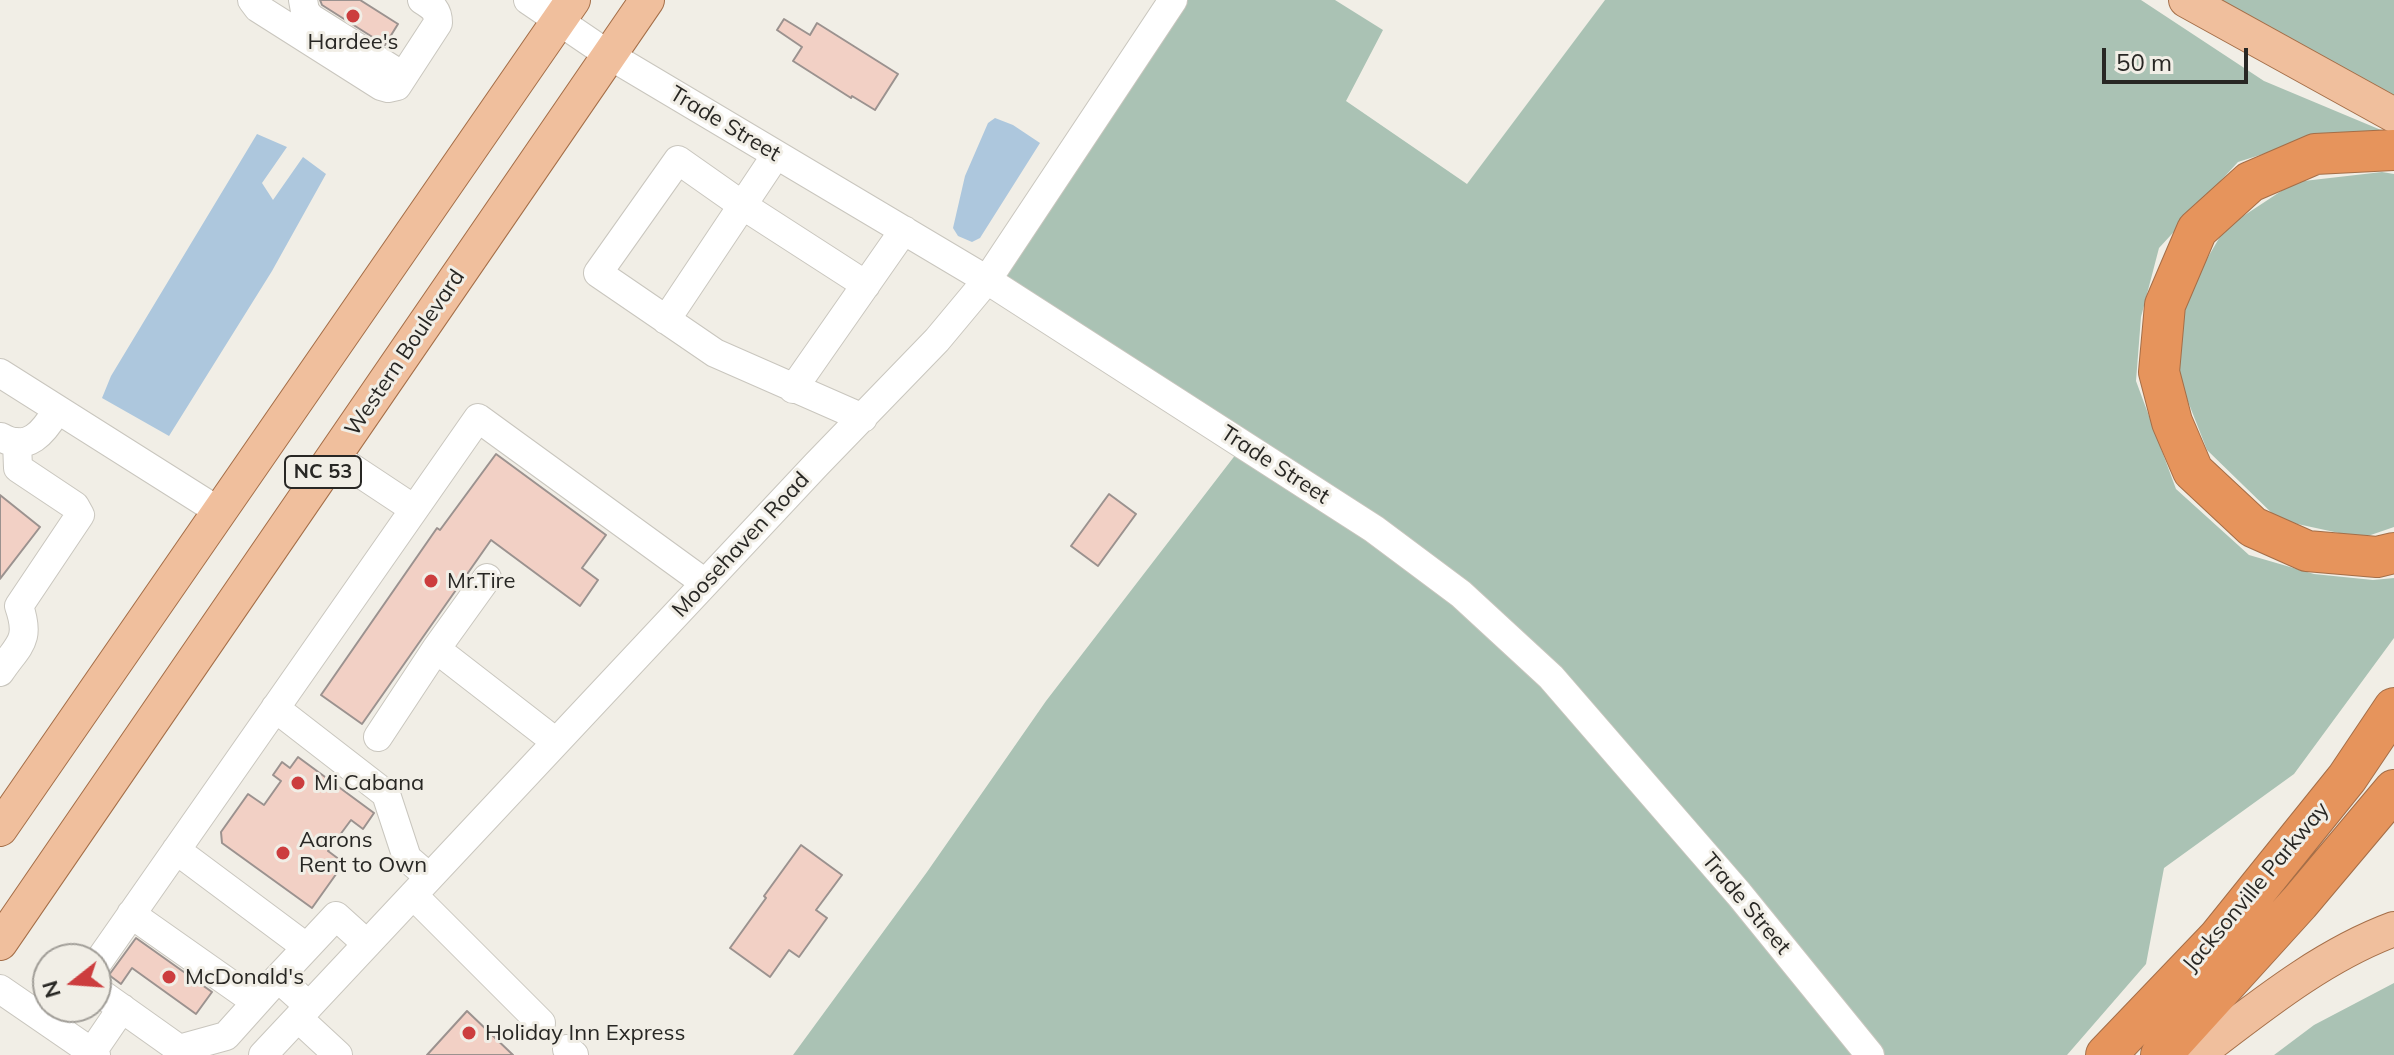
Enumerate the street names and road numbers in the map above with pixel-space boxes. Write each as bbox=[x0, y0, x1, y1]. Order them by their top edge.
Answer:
street label: Trade Street bbox=[665, 81, 785, 167]
street label: Western Boulevard bbox=[340, 265, 470, 441]
street label: Trade Street bbox=[1216, 420, 1334, 510]
road number: NC 53 bbox=[285, 456, 361, 488]
street label: Moosehaven Road bbox=[667, 467, 815, 623]
street label: Jacksonville Parkway bbox=[2177, 797, 2335, 977]
street label: Trade Street bbox=[1696, 848, 1796, 960]

